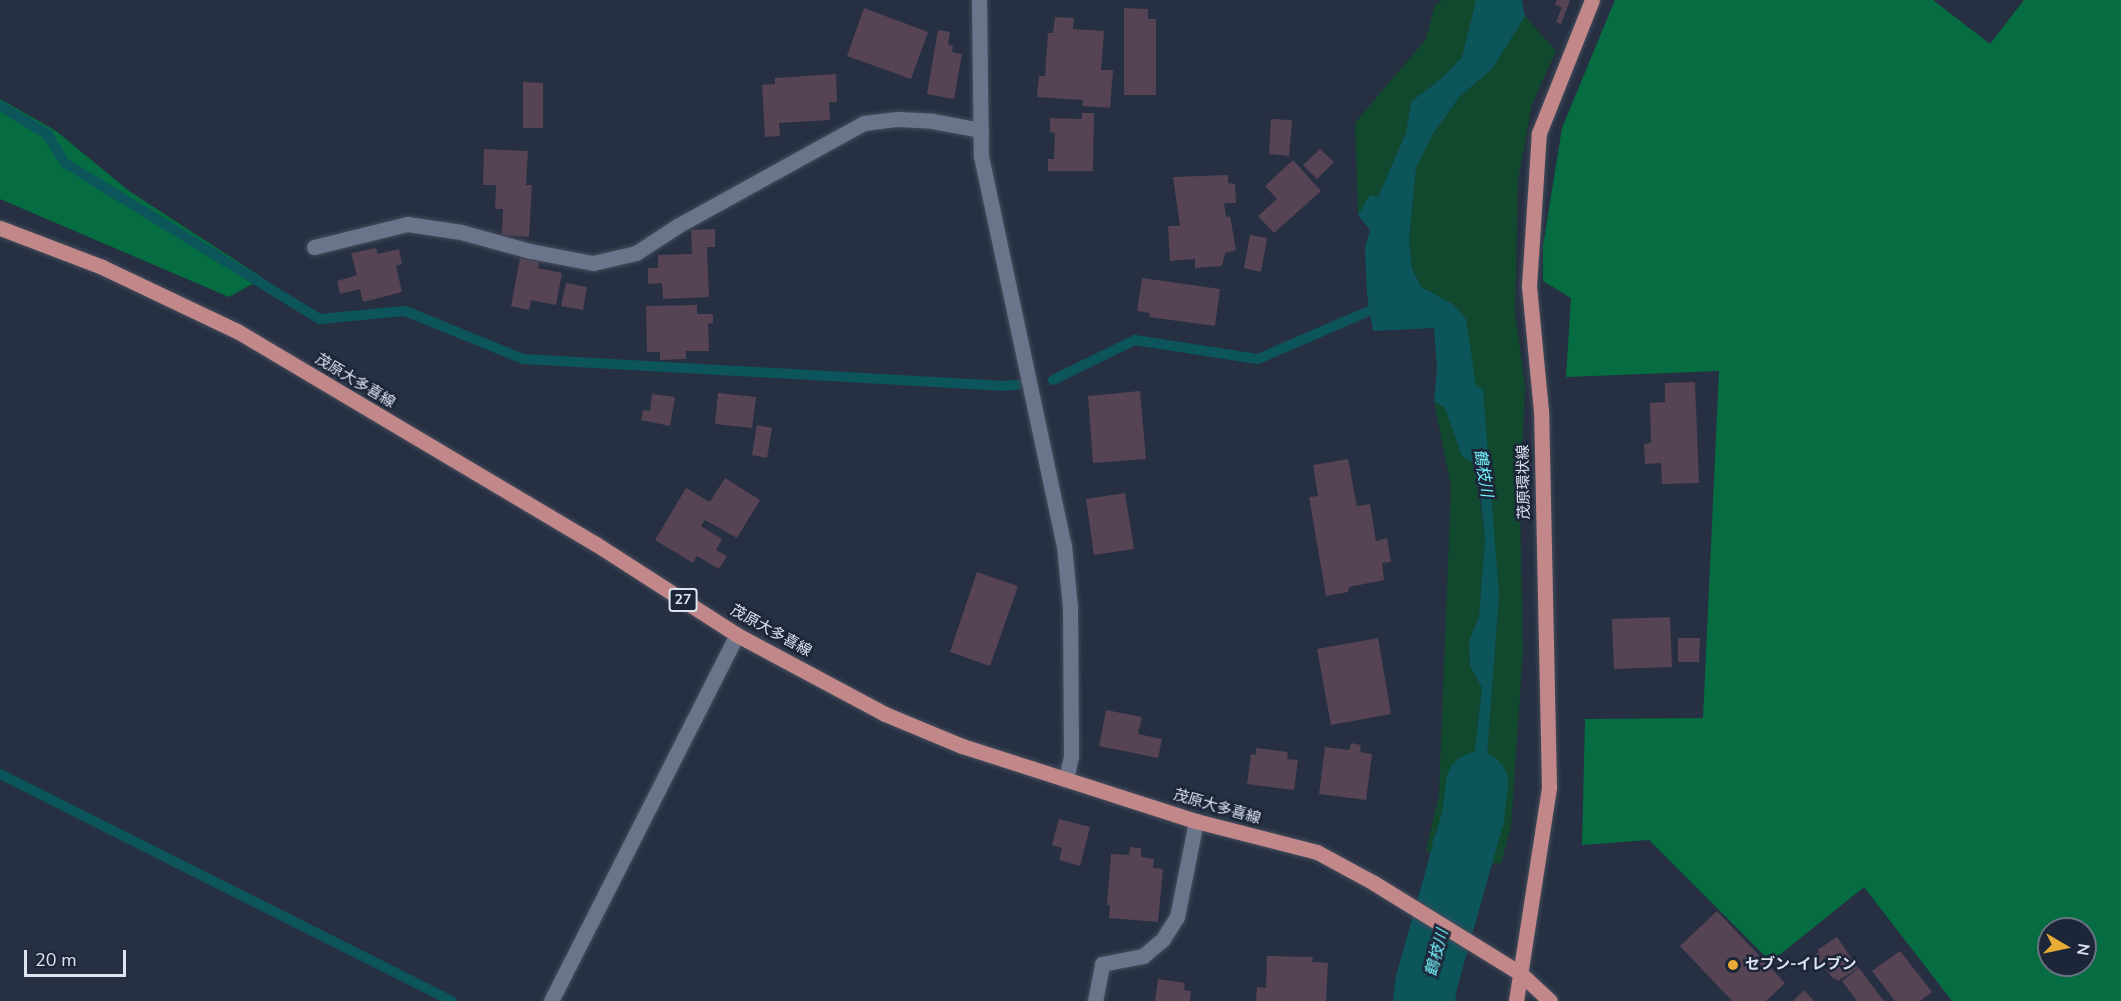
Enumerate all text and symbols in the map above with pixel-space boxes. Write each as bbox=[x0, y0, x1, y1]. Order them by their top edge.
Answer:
street label: 茂原大多喜線 bbox=[312, 350, 398, 412]
street label: 茂原環状線 bbox=[1514, 444, 1534, 520]
water label: 鶴枝川 bbox=[1470, 448, 1496, 498]
road number: 27 bbox=[668, 589, 698, 611]
street label: 茂原大多喜線 bbox=[727, 601, 815, 661]
street label: 茂原大多喜線 bbox=[1171, 786, 1263, 828]
north arrow bbox=[2037, 917, 2097, 977]
water label: 鶴枝川 bbox=[1422, 927, 1452, 979]
scale bar bbox=[27, 938, 129, 976]
text: N bbox=[2071, 942, 2095, 957]
text: 20 m bbox=[35, 948, 77, 972]
place label: セブン-イレブン bbox=[1745, 956, 1857, 974]
marker: セブン-イレブン bbox=[1726, 958, 1740, 972]

